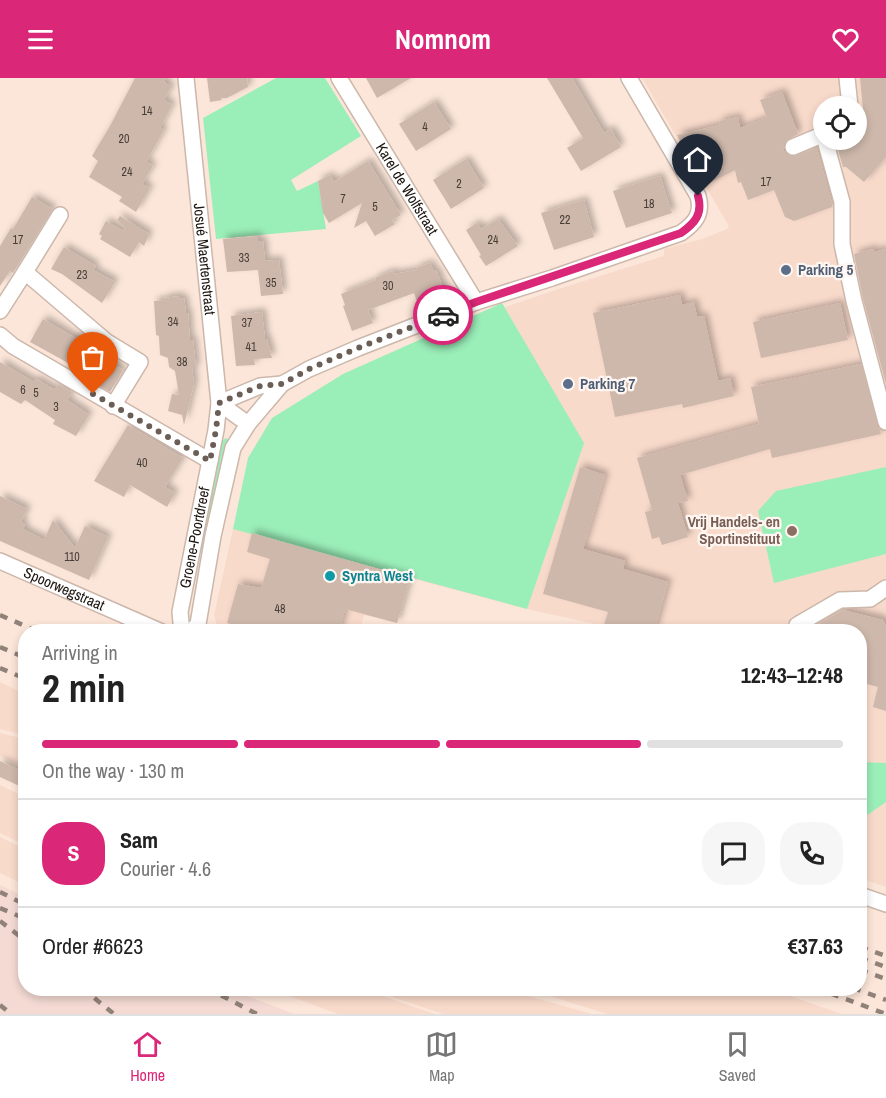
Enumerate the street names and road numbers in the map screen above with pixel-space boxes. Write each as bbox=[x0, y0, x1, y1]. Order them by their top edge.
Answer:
street label: Karel de Wolfstraat bbox=[371, 139, 444, 239]
street label: Josué Maertenstraat bbox=[189, 202, 221, 316]
street label: Groene-Poortdreef bbox=[174, 484, 215, 590]
street label: Spoorwegstraat bbox=[21, 562, 109, 616]

